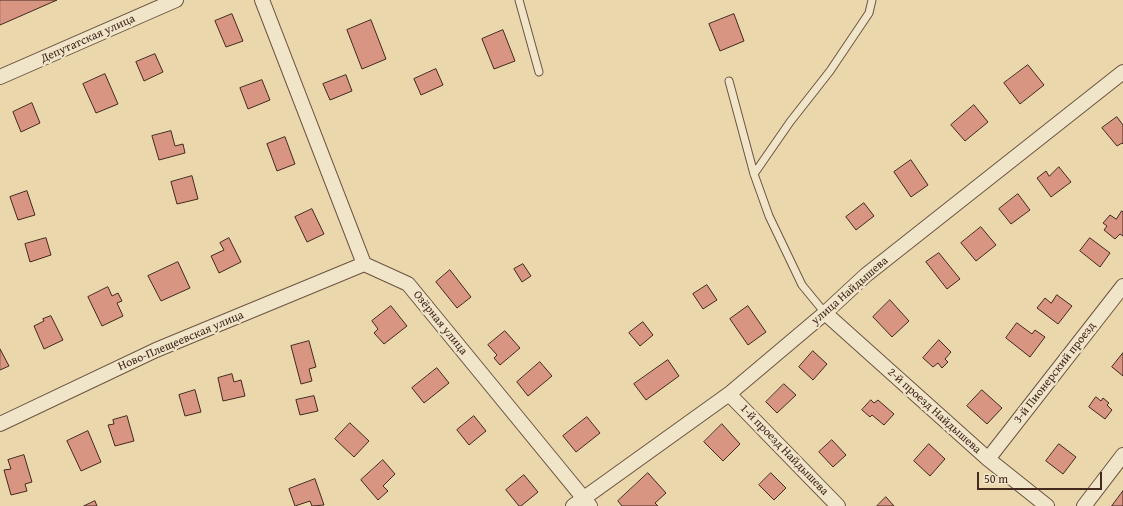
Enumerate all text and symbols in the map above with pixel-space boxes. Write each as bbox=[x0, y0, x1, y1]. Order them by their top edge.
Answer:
street label: Депутатская улица bbox=[39, 12, 137, 66]
street label: улица Найдышева bbox=[809, 254, 891, 328]
street label: Озёрная улица bbox=[410, 288, 470, 358]
street label: Ново-Плещеевская улица bbox=[116, 308, 246, 374]
street label: 3-й Пионерский проезд bbox=[1011, 319, 1099, 427]
street label: 2-й проезд Найдышева bbox=[884, 365, 984, 457]
street label: 1-й проезд Найдышева bbox=[737, 401, 831, 499]
scale bar bbox=[979, 464, 1104, 490]
text: 50 m bbox=[984, 470, 1008, 487]

